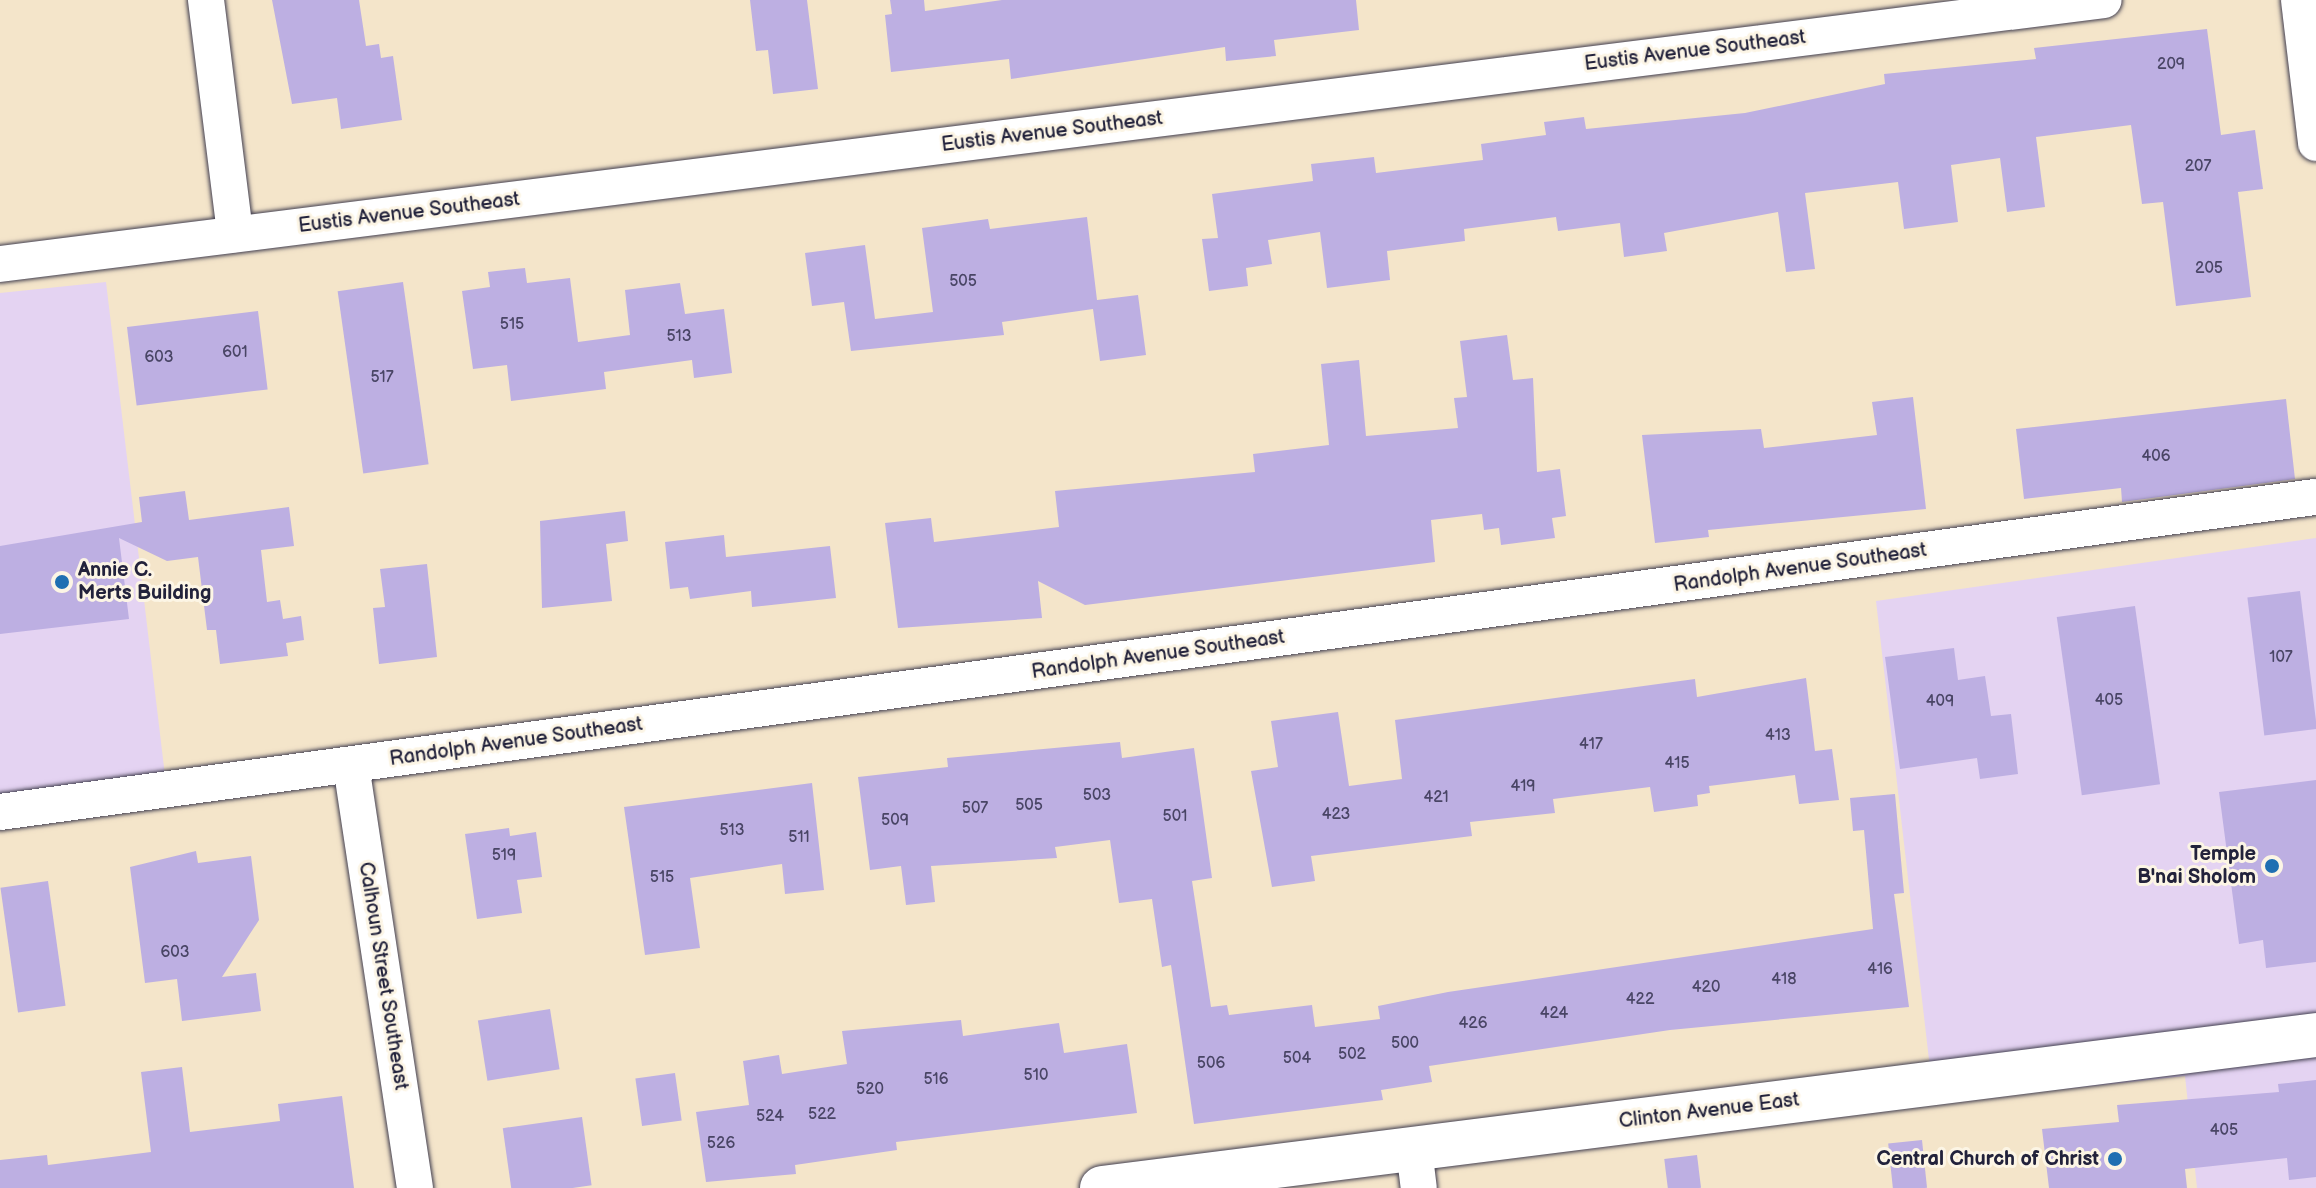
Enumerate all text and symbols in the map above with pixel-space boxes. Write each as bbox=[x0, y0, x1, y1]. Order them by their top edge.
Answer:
street label: Eustis Avenue Southeast bbox=[1583, 25, 1807, 77]
house number: 209 bbox=[2157, 55, 2185, 75]
street label: Eustis Avenue Southeast bbox=[940, 106, 1164, 158]
house number: 207 bbox=[2185, 157, 2211, 177]
street label: Eustis Avenue Southeast bbox=[297, 187, 521, 239]
house number: 205 bbox=[2195, 259, 2223, 279]
house number: 505 bbox=[949, 272, 977, 292]
house number: 515 bbox=[500, 315, 524, 335]
house number: 513 bbox=[666, 327, 692, 347]
house number: 601 bbox=[222, 343, 248, 363]
house number: 603 bbox=[144, 348, 174, 368]
house number: 517 bbox=[370, 368, 394, 388]
house number: 406 bbox=[2142, 447, 2170, 467]
street label: Randolph Avenue Southeast bbox=[1672, 538, 1928, 598]
place label: Annie C. Merts Building bbox=[78, 558, 211, 605]
marker: Annie C. Merts Building bbox=[53, 573, 71, 591]
street label: Randolph Avenue Southeast bbox=[1030, 625, 1286, 685]
house number: 107 bbox=[2269, 648, 2293, 668]
house number: 405 bbox=[2095, 691, 2123, 711]
house number: 409 bbox=[1926, 692, 1954, 712]
street label: Randolph Avenue Southeast bbox=[388, 712, 644, 772]
house number: 413 bbox=[1765, 726, 1791, 746]
house number: 417 bbox=[1579, 735, 1603, 755]
house number: 415 bbox=[1664, 754, 1690, 774]
house number: 419 bbox=[1510, 777, 1536, 797]
house number: 503 bbox=[1083, 786, 1111, 806]
house number: 421 bbox=[1423, 788, 1449, 808]
house number: 505 bbox=[1015, 796, 1043, 816]
house number: 507 bbox=[962, 799, 988, 819]
house number: 423 bbox=[1322, 805, 1350, 825]
house number: 501 bbox=[1163, 807, 1187, 827]
house number: 509 bbox=[881, 811, 909, 831]
house number: 513 bbox=[719, 821, 745, 841]
house number: 511 bbox=[788, 828, 810, 848]
place label: Temple B'nai Sholom bbox=[2137, 842, 2256, 889]
house number: 519 bbox=[492, 846, 516, 866]
marker: Temple B'nai Sholom bbox=[2263, 857, 2281, 875]
street label: Calhoun Street Southeast bbox=[353, 860, 413, 1092]
house number: 515 bbox=[650, 868, 674, 888]
house number: 603 bbox=[160, 943, 190, 963]
house number: 416 bbox=[1867, 960, 1893, 980]
house number: 418 bbox=[1771, 970, 1797, 990]
house number: 420 bbox=[1692, 978, 1720, 998]
house number: 422 bbox=[1626, 990, 1654, 1010]
house number: 424 bbox=[1540, 1004, 1568, 1024]
house number: 426 bbox=[1459, 1014, 1487, 1034]
house number: 500 bbox=[1391, 1034, 1419, 1054]
house number: 502 bbox=[1338, 1045, 1366, 1065]
house number: 504 bbox=[1283, 1049, 1311, 1069]
house number: 506 bbox=[1197, 1054, 1225, 1074]
house number: 510 bbox=[1024, 1066, 1048, 1086]
house number: 516 bbox=[923, 1070, 949, 1090]
house number: 520 bbox=[856, 1080, 884, 1100]
street label: Clinton Avenue East bbox=[1618, 1088, 1800, 1134]
house number: 522 bbox=[808, 1105, 836, 1125]
house number: 524 bbox=[756, 1107, 784, 1127]
house number: 405 bbox=[2210, 1121, 2238, 1141]
house number: 526 bbox=[707, 1134, 735, 1154]
place label: Central Church of Christ bbox=[1876, 1147, 2099, 1171]
marker: Central Church of Christ bbox=[2106, 1150, 2124, 1168]

